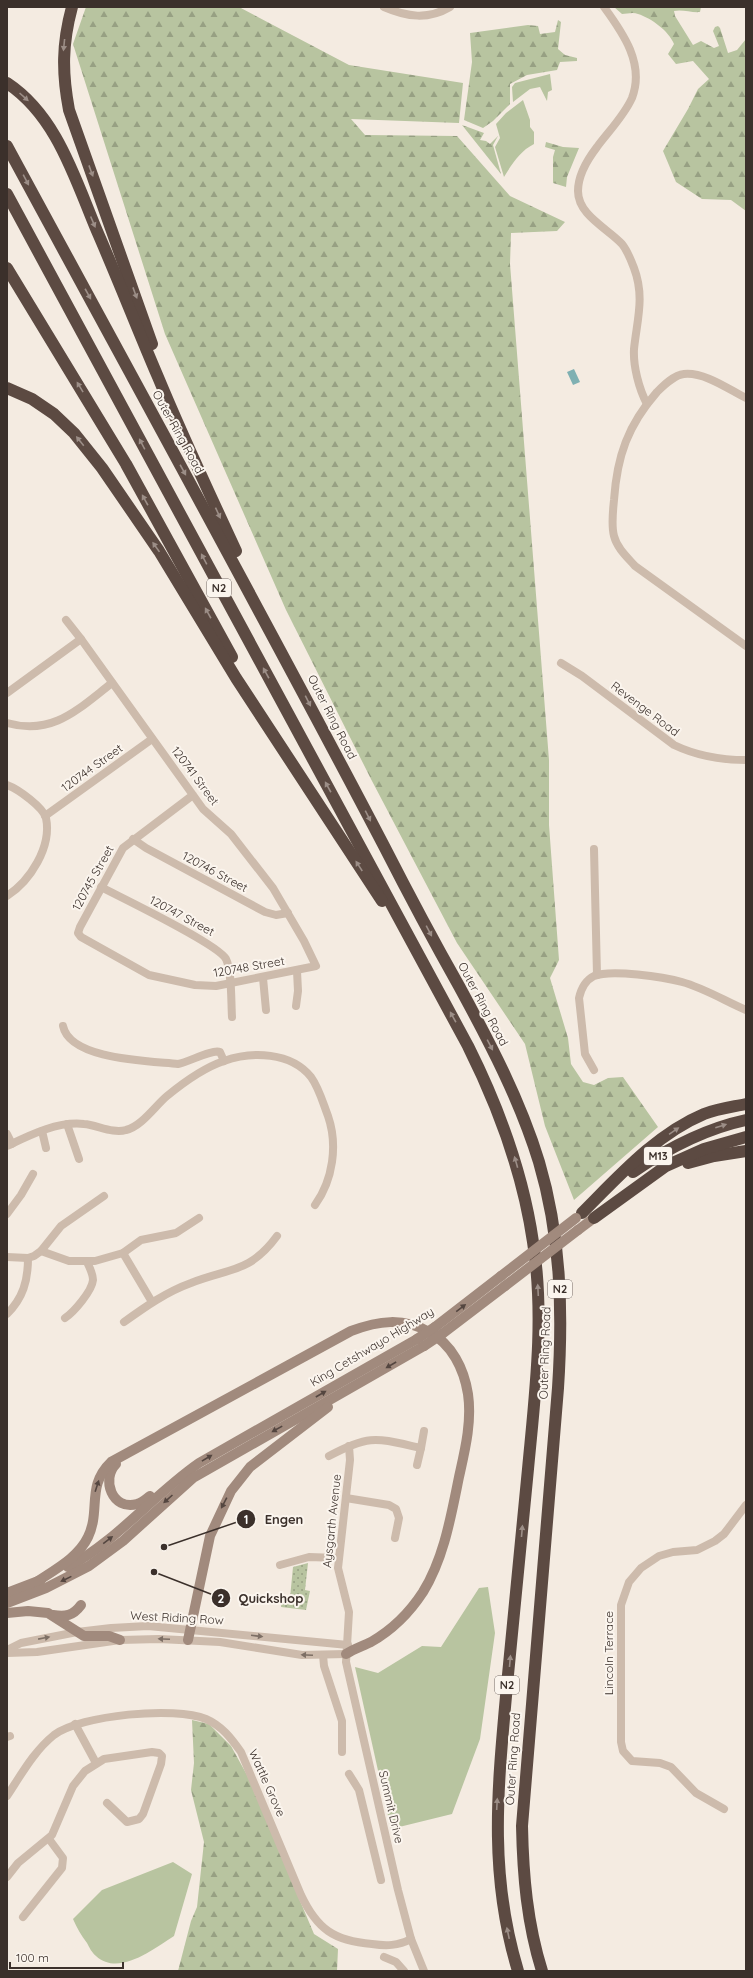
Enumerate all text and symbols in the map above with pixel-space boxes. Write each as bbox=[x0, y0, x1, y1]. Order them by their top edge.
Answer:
one-way arrow bbox=[61, 39, 67, 51]
one-way arrow bbox=[18, 92, 29, 101]
one-way arrow bbox=[88, 165, 94, 177]
one-way arrow bbox=[22, 174, 29, 186]
one-way arrow bbox=[90, 216, 96, 227]
one-way arrow bbox=[132, 287, 138, 299]
one-way arrow bbox=[84, 288, 91, 300]
one-way arrow bbox=[76, 381, 83, 393]
street label: Outer Ring Road bbox=[149, 388, 207, 476]
one-way arrow bbox=[76, 436, 85, 447]
one-way arrow bbox=[139, 439, 145, 450]
one-way arrow bbox=[180, 464, 187, 476]
one-way arrow bbox=[142, 494, 149, 505]
one-way arrow bbox=[215, 508, 221, 519]
one-way arrow bbox=[152, 541, 160, 552]
one-way arrow bbox=[200, 553, 207, 565]
road number: N2 bbox=[207, 579, 231, 597]
one-way arrow bbox=[205, 608, 211, 619]
one-way arrow bbox=[262, 667, 269, 679]
street label: Outer Ring Road bbox=[305, 672, 360, 762]
street label: Revenge Road bbox=[608, 678, 682, 739]
one-way arrow bbox=[305, 695, 311, 706]
street label: 120744 Street bbox=[58, 740, 125, 795]
street label: 120741 Street bbox=[168, 743, 222, 808]
one-way arrow bbox=[325, 781, 331, 793]
one-way arrow bbox=[365, 810, 371, 822]
street label: 120745 Street bbox=[68, 843, 117, 913]
street label: 120746 Street bbox=[180, 848, 251, 895]
one-way arrow bbox=[355, 861, 363, 871]
street label: 120747 Street bbox=[147, 892, 217, 939]
one-way arrow bbox=[425, 925, 432, 937]
street label: 120748 Street bbox=[212, 953, 286, 980]
street label: Outer Ring Road bbox=[455, 959, 512, 1048]
one-way arrow bbox=[450, 1011, 456, 1023]
one-way arrow bbox=[487, 1040, 493, 1051]
one-way arrow bbox=[716, 1123, 728, 1129]
one-way arrow bbox=[669, 1127, 679, 1135]
road number: M13 bbox=[644, 1147, 672, 1165]
one-way arrow bbox=[513, 1156, 519, 1168]
road number: N2 bbox=[548, 1280, 572, 1298]
one-way arrow bbox=[535, 1283, 541, 1296]
street label: King Cetshwayo Highway bbox=[307, 1304, 436, 1390]
one-way arrow bbox=[455, 1304, 466, 1312]
street label: Outer Ring Road bbox=[535, 1306, 554, 1400]
one-way arrow bbox=[385, 1362, 397, 1369]
one-way arrow bbox=[315, 1390, 327, 1397]
one-way arrow bbox=[271, 1426, 283, 1432]
one-way arrow bbox=[201, 1454, 213, 1461]
street label: Aysgarth Avenue bbox=[319, 1473, 344, 1569]
one-way arrow bbox=[94, 1480, 100, 1492]
one-way arrow bbox=[163, 1494, 173, 1504]
one-way arrow bbox=[221, 1497, 227, 1509]
callout: Engen bbox=[236, 1507, 311, 1532]
text: Engen bbox=[265, 1511, 303, 1527]
text: 1 bbox=[244, 1512, 248, 1527]
one-way arrow bbox=[518, 1525, 525, 1537]
one-way arrow bbox=[102, 1536, 113, 1545]
one-way arrow bbox=[60, 1575, 72, 1582]
callout: Quickshop bbox=[211, 1586, 311, 1611]
text: Quickshop bbox=[239, 1590, 303, 1606]
text: 2 bbox=[218, 1591, 225, 1606]
street label: West Riding Row bbox=[130, 1608, 224, 1627]
street label: Lincoln Terrace bbox=[601, 1611, 616, 1695]
one-way arrow bbox=[251, 1633, 263, 1640]
one-way arrow bbox=[38, 1635, 50, 1641]
one-way arrow bbox=[158, 1636, 170, 1643]
one-way arrow bbox=[301, 1651, 313, 1658]
one-way arrow bbox=[506, 1655, 513, 1667]
road number: N2 bbox=[495, 1676, 519, 1694]
street label: Outer Ring Road bbox=[502, 1712, 523, 1806]
street label: Wattle Grove bbox=[246, 1747, 289, 1819]
street label: Summit Drive bbox=[376, 1769, 407, 1845]
one-way arrow bbox=[494, 1798, 501, 1810]
one-way arrow bbox=[505, 1927, 511, 1939]
scale bar bbox=[10, 1944, 123, 1970]
text: 100 m bbox=[16, 1950, 49, 1965]

